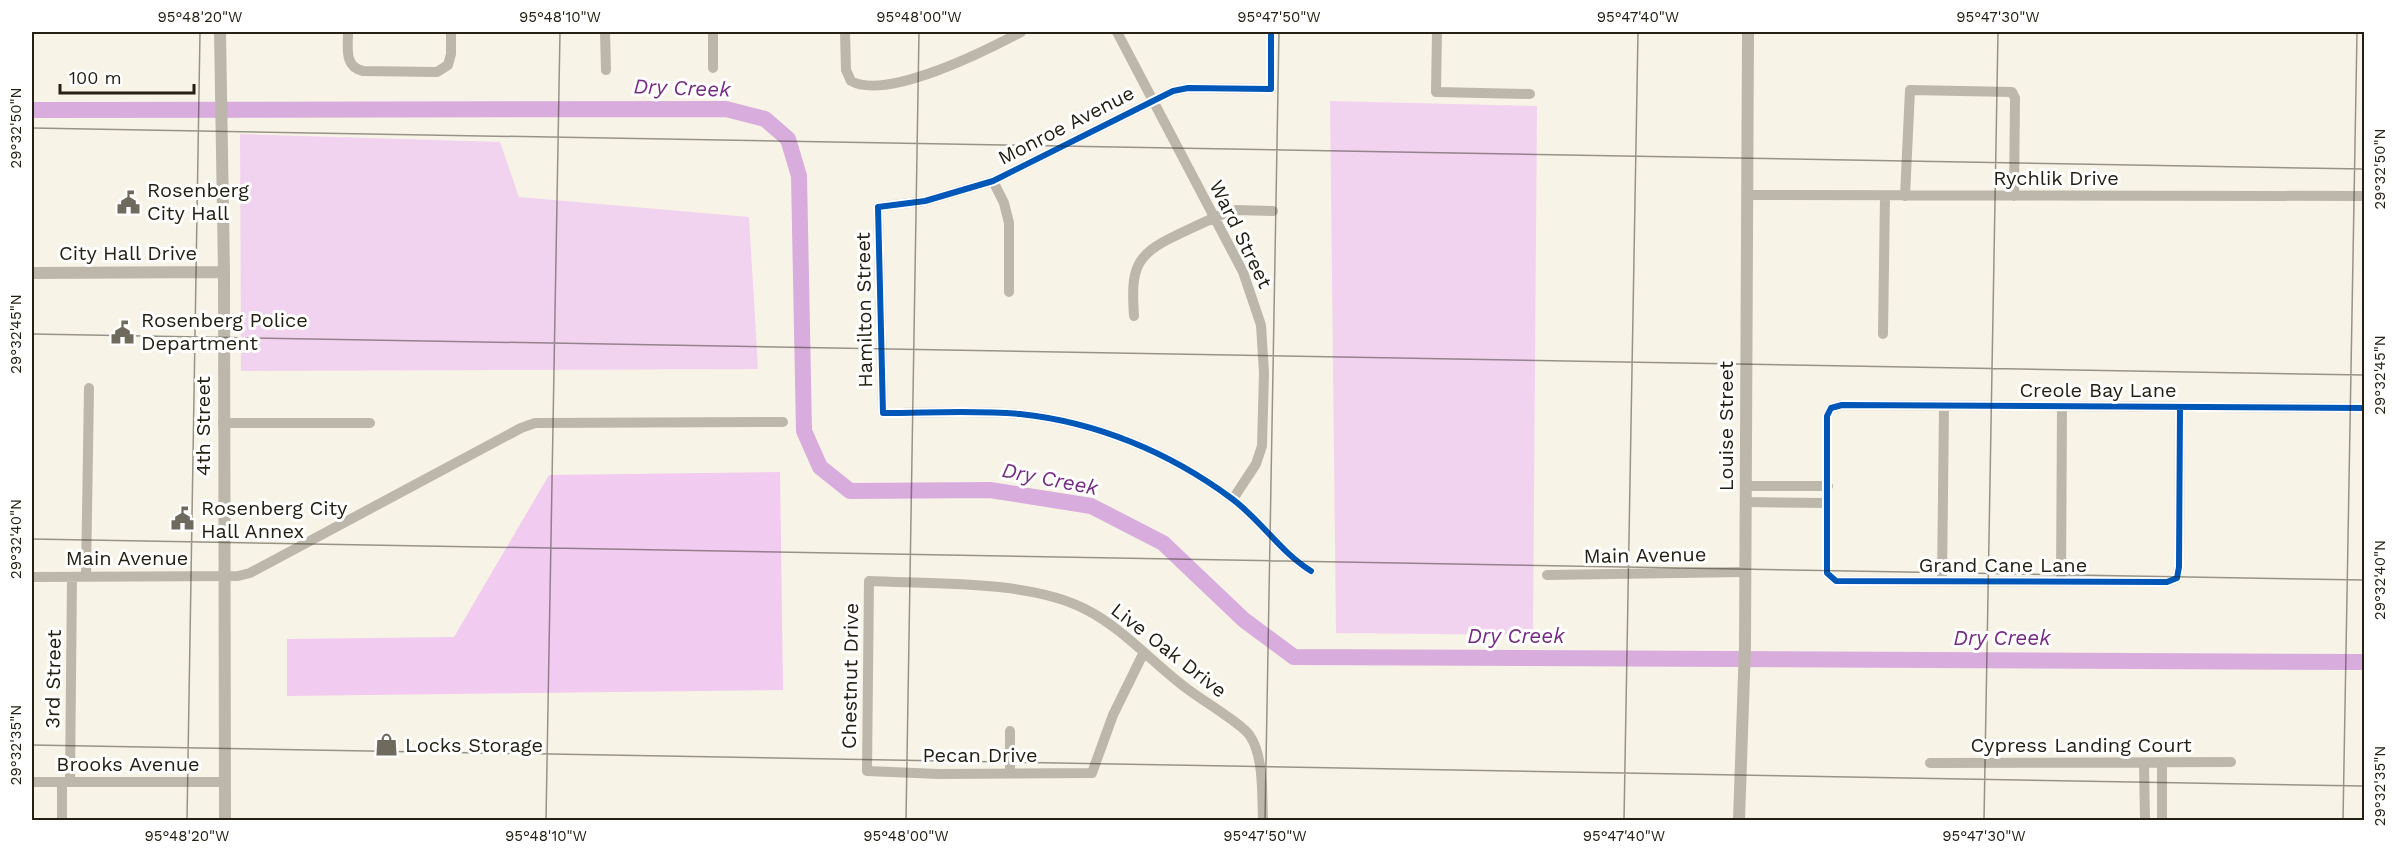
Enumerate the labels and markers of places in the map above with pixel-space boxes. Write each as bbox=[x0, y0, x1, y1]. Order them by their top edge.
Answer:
place label: Rosenberg City Hall bbox=[147, 178, 249, 225]
public building icon: Rosenberg City Hall bbox=[116, 189, 142, 215]
place label: Rosenberg Police Department bbox=[141, 308, 308, 355]
public building icon: Rosenberg Police Department bbox=[110, 319, 136, 345]
place label: Rosenberg City Hall Annex bbox=[201, 496, 348, 543]
public building icon: Rosenberg City Hall Annex bbox=[170, 506, 196, 532]
shop icon: Locks Storage bbox=[374, 732, 400, 758]
place label: Locks Storage bbox=[405, 733, 543, 757]

